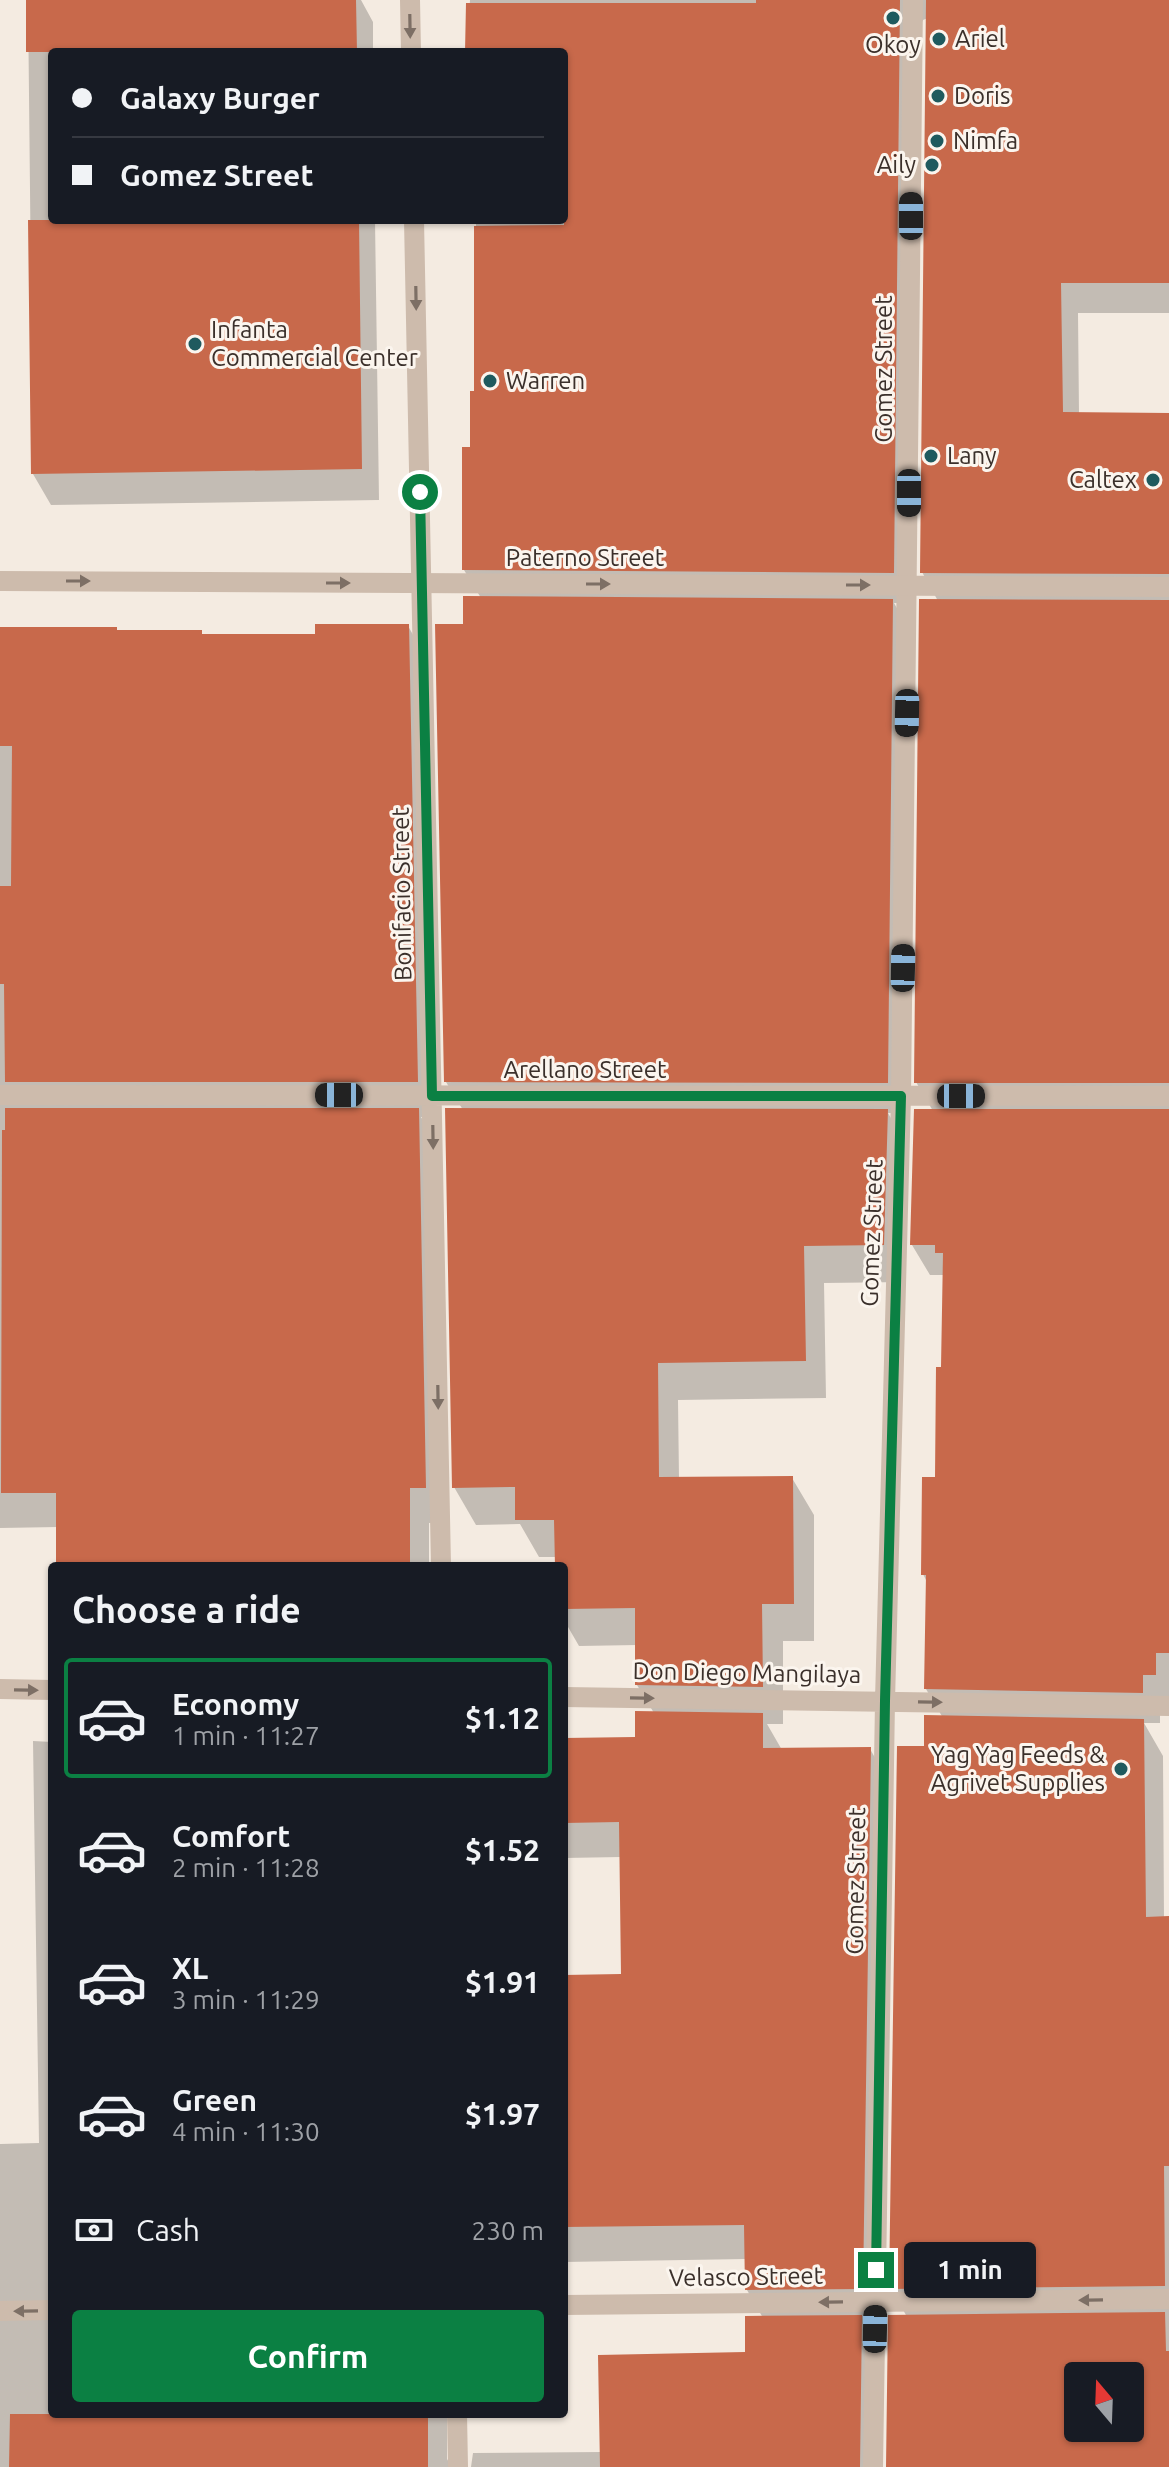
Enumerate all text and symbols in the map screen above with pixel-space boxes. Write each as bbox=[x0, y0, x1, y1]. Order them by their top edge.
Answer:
marker: Okoy bbox=[884, 9, 902, 27]
one-way arrow bbox=[404, 14, 417, 39]
place label: Ariel bbox=[955, 25, 1005, 52]
marker: Ariel bbox=[930, 30, 948, 48]
place label: Okoy bbox=[865, 31, 921, 58]
text: Galaxy Burger bbox=[120, 81, 319, 115]
place label: Doris bbox=[954, 82, 1010, 109]
marker: Doris bbox=[929, 87, 947, 105]
place label: Nimfa bbox=[953, 127, 1018, 154]
marker: Nimfa bbox=[928, 132, 946, 150]
place label: Aily bbox=[877, 151, 916, 178]
marker: Aily bbox=[923, 156, 941, 174]
text: Gomez Street bbox=[120, 158, 313, 192]
car bbox=[899, 192, 923, 240]
one-way arrow bbox=[410, 286, 422, 311]
street label: Gomez Street bbox=[870, 295, 897, 443]
place label: Infanta Commercial Center bbox=[211, 316, 418, 371]
marker: Infanta Commercial Center bbox=[186, 335, 204, 353]
place label: Warren bbox=[506, 367, 585, 394]
marker: Warren bbox=[481, 372, 499, 390]
place label: Lany bbox=[947, 442, 997, 469]
marker: Lany bbox=[922, 447, 940, 465]
place label: Caltex bbox=[1069, 466, 1137, 493]
car bbox=[897, 469, 921, 517]
marker: Caltex bbox=[1144, 471, 1162, 489]
route start bbox=[402, 474, 438, 510]
street label: Paterno Street bbox=[506, 544, 665, 571]
one-way arrow bbox=[66, 575, 91, 587]
one-way arrow bbox=[326, 577, 351, 589]
one-way arrow bbox=[586, 578, 611, 590]
one-way arrow bbox=[846, 579, 871, 591]
car bbox=[895, 689, 919, 737]
street label: Bonifacio Street bbox=[386, 806, 417, 981]
car bbox=[891, 944, 915, 992]
street label: Arellano Street bbox=[503, 1056, 667, 1083]
car bbox=[315, 1083, 363, 1107]
car bbox=[937, 1084, 985, 1108]
one-way arrow bbox=[427, 1125, 439, 1150]
street label: Gomez Street bbox=[855, 1158, 888, 1307]
one-way arrow bbox=[431, 1385, 444, 1410]
text: Choose a ride bbox=[72, 1589, 301, 1630]
street label: Don Diego Mangilaya bbox=[632, 1657, 862, 1688]
icon: car bbox=[76, 1682, 148, 1754]
one-way arrow bbox=[14, 1683, 39, 1696]
text: Economy bbox=[172, 1687, 299, 1721]
one-way arrow bbox=[630, 1692, 655, 1704]
one-way arrow bbox=[918, 1696, 943, 1708]
text: $1.12 bbox=[465, 1701, 540, 1735]
text: 1 min · 11:27 bbox=[172, 1721, 320, 1750]
place label: Yag Yag Feeds & Agrivet Supplies bbox=[931, 1741, 1105, 1796]
marker: Yag Yag Feeds & Agrivet Supplies bbox=[1112, 1760, 1130, 1778]
street label: Gomez Street bbox=[841, 1806, 870, 1955]
icon: car bbox=[76, 1814, 148, 1886]
text: Comfort bbox=[172, 1819, 290, 1853]
text: $1.52 bbox=[465, 1833, 540, 1867]
text: 2 min · 11:28 bbox=[172, 1853, 320, 1882]
icon: car bbox=[76, 1946, 148, 2018]
text: XL bbox=[172, 1951, 208, 1985]
text: $1.91 bbox=[465, 1965, 540, 1999]
text: 3 min · 11:29 bbox=[172, 1985, 320, 2014]
icon: car bbox=[76, 2078, 148, 2150]
text: Green bbox=[172, 2083, 257, 2117]
text: $1.97 bbox=[465, 2097, 540, 2131]
text: 4 min · 11:30 bbox=[172, 2117, 320, 2146]
icon: cash bbox=[72, 2208, 116, 2252]
text: Cash bbox=[136, 2213, 200, 2247]
text: 230 m bbox=[472, 2216, 544, 2245]
callout: 1 min bbox=[904, 2242, 1036, 2298]
route end bbox=[858, 2252, 894, 2288]
text: 1 min bbox=[937, 2255, 1003, 2284]
street label: Velasco Street bbox=[669, 2262, 824, 2291]
one-way arrow bbox=[1078, 2294, 1103, 2306]
one-way arrow bbox=[818, 2296, 843, 2308]
one-way arrow bbox=[13, 2304, 38, 2317]
car bbox=[863, 2305, 887, 2353]
button: Confirm bbox=[72, 2310, 544, 2402]
north arrow bbox=[1064, 2362, 1144, 2442]
map controls bbox=[1064, 2362, 1144, 2442]

